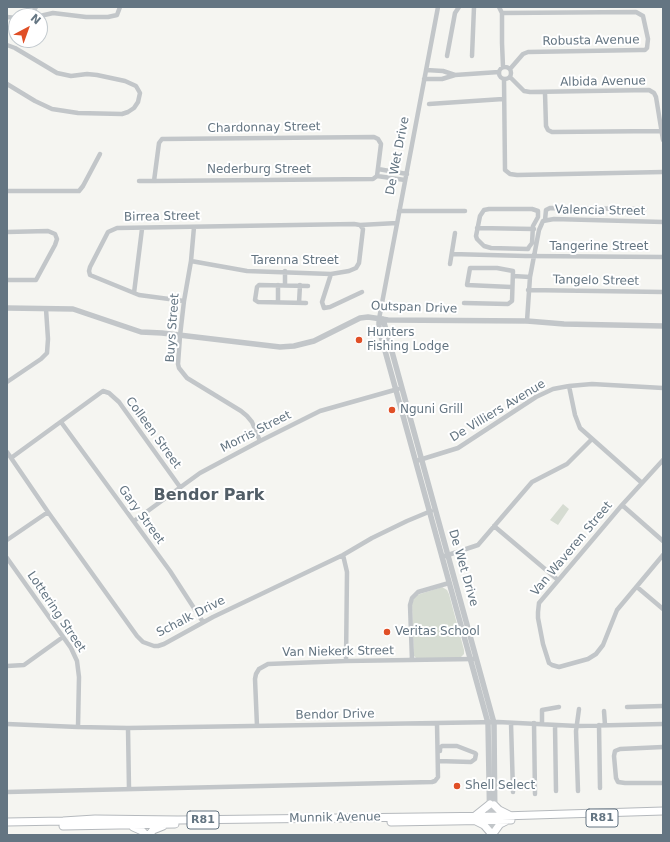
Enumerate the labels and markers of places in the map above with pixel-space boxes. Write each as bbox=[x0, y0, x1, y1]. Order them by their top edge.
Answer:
place label: Hunters Fishing Lodge bbox=[367, 326, 449, 354]
marker: Hunters Fishing Lodge bbox=[354, 335, 364, 345]
place label: Nguni Grill bbox=[400, 403, 463, 417]
marker: Nguni Grill bbox=[387, 405, 397, 415]
place label: Veritas School bbox=[395, 625, 480, 639]
marker: Veritas School bbox=[382, 627, 392, 637]
place label: Shell Select bbox=[465, 779, 535, 793]
marker: Shell Select bbox=[452, 781, 462, 791]

